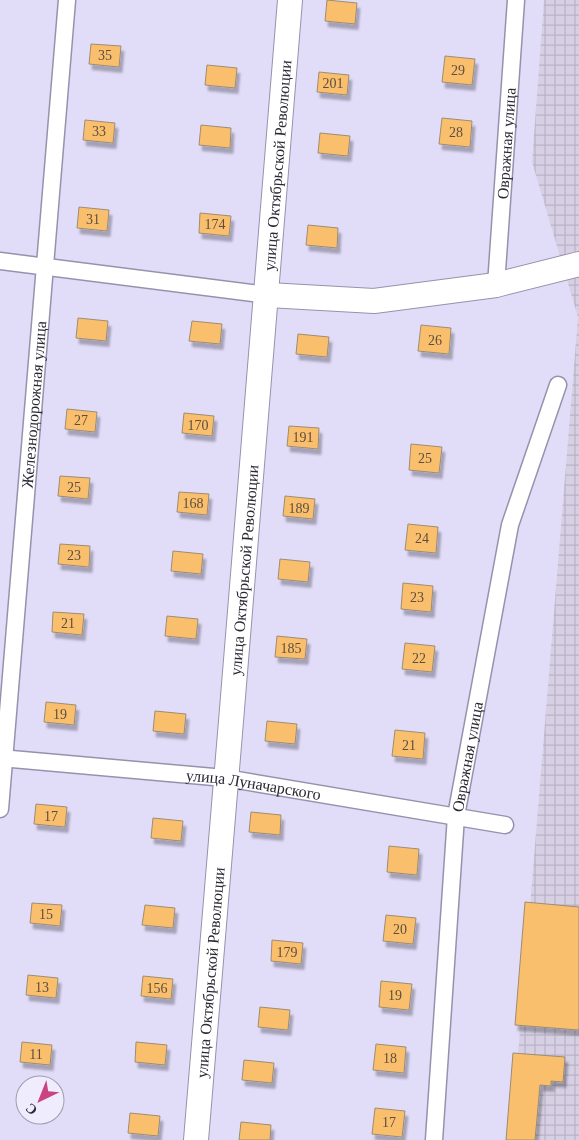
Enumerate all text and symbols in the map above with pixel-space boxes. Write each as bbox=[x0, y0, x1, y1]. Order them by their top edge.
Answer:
house number: 35 bbox=[98, 48, 112, 63]
street label: улица Октябрьской Революции bbox=[260, 59, 294, 272]
house number: 29 bbox=[451, 63, 465, 78]
house number: 201 bbox=[323, 76, 344, 91]
street label: Овражная улица bbox=[494, 87, 519, 200]
house number: 33 bbox=[92, 124, 106, 139]
house number: 28 bbox=[449, 125, 463, 140]
house number: 31 bbox=[86, 212, 100, 227]
house number: 174 bbox=[205, 217, 226, 232]
street label: Железнодорожная улица bbox=[18, 320, 49, 489]
house number: 26 bbox=[428, 333, 442, 348]
house number: 27 bbox=[74, 413, 88, 428]
house number: 170 bbox=[188, 418, 209, 433]
house number: 191 bbox=[293, 430, 314, 445]
house number: 25 bbox=[418, 451, 432, 466]
street label: улица Октябрьской Революции bbox=[226, 463, 261, 676]
house number: 25 bbox=[67, 480, 81, 495]
house number: 168 bbox=[183, 496, 204, 511]
house number: 189 bbox=[289, 501, 310, 516]
house number: 24 bbox=[415, 531, 429, 546]
house number: 23 bbox=[67, 548, 81, 563]
house number: 23 bbox=[410, 590, 424, 605]
house number: 21 bbox=[61, 616, 75, 631]
house number: 185 bbox=[281, 641, 302, 656]
house number: 22 bbox=[412, 651, 426, 666]
street label: Овражная улица bbox=[448, 700, 486, 813]
house number: 19 bbox=[53, 707, 67, 722]
house number: 21 bbox=[402, 738, 416, 753]
street label: улица Луначарского bbox=[185, 766, 322, 802]
house number: 17 bbox=[44, 809, 58, 824]
street label: улица Октябрьской Революции bbox=[193, 866, 227, 1079]
house number: 15 bbox=[39, 907, 53, 922]
house number: 20 bbox=[393, 922, 407, 937]
house number: 179 bbox=[277, 945, 298, 960]
house number: 13 bbox=[35, 980, 49, 995]
house number: 156 bbox=[147, 981, 168, 996]
house number: 19 bbox=[388, 988, 402, 1003]
house number: 11 bbox=[29, 1047, 43, 1062]
house number: 18 bbox=[383, 1051, 397, 1066]
north arrow bbox=[15, 1075, 65, 1125]
text: С bbox=[23, 1100, 40, 1118]
house number: 17 bbox=[382, 1115, 396, 1130]

